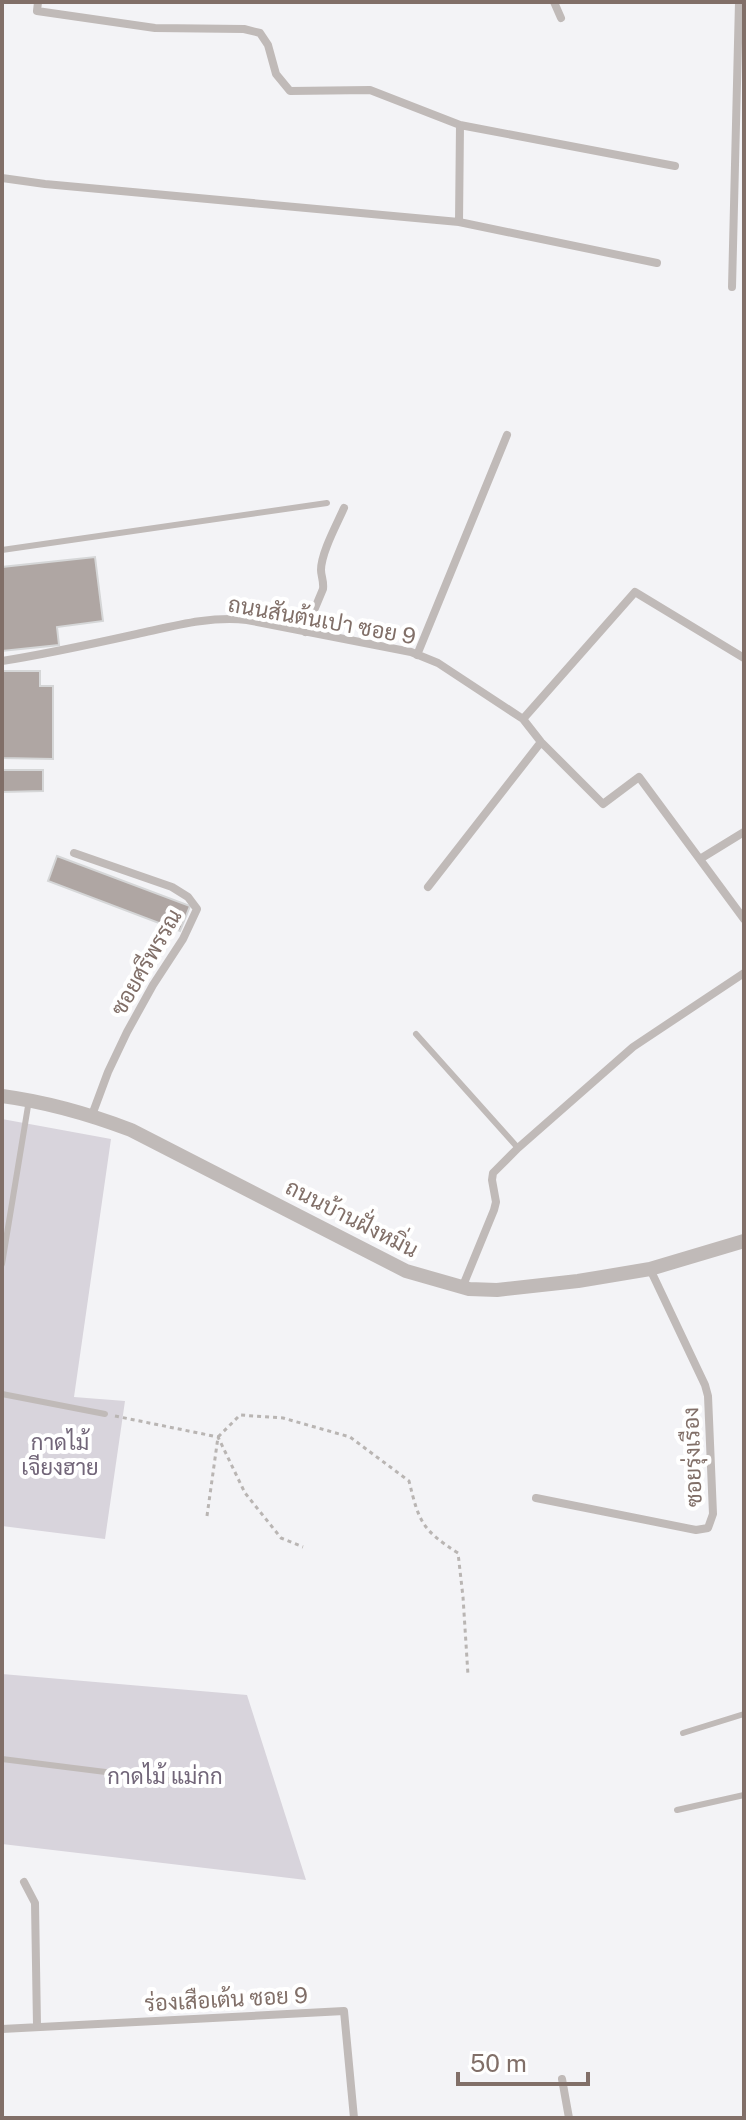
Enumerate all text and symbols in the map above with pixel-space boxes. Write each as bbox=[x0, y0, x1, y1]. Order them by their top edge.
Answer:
street label: ถนนสันต้นเปา ซอย 9 bbox=[226, 590, 418, 649]
street label: ซอยศรีพรรณ bbox=[105, 904, 187, 1020]
street label: ถนนบ้านฝั่งหมิ่น bbox=[282, 1169, 425, 1262]
street label: ซอยรุ่งเรือง bbox=[677, 1406, 710, 1507]
park label: กาดไม้ เจียงฮาย bbox=[21, 1428, 99, 1480]
park label: กาดไม้ แม่กก bbox=[107, 1762, 223, 1789]
street label: ร่องเสือเต้น ซอย 9 bbox=[144, 1981, 308, 2016]
scale bar bbox=[458, 2036, 588, 2086]
text: 50 m bbox=[470, 2049, 527, 2077]

